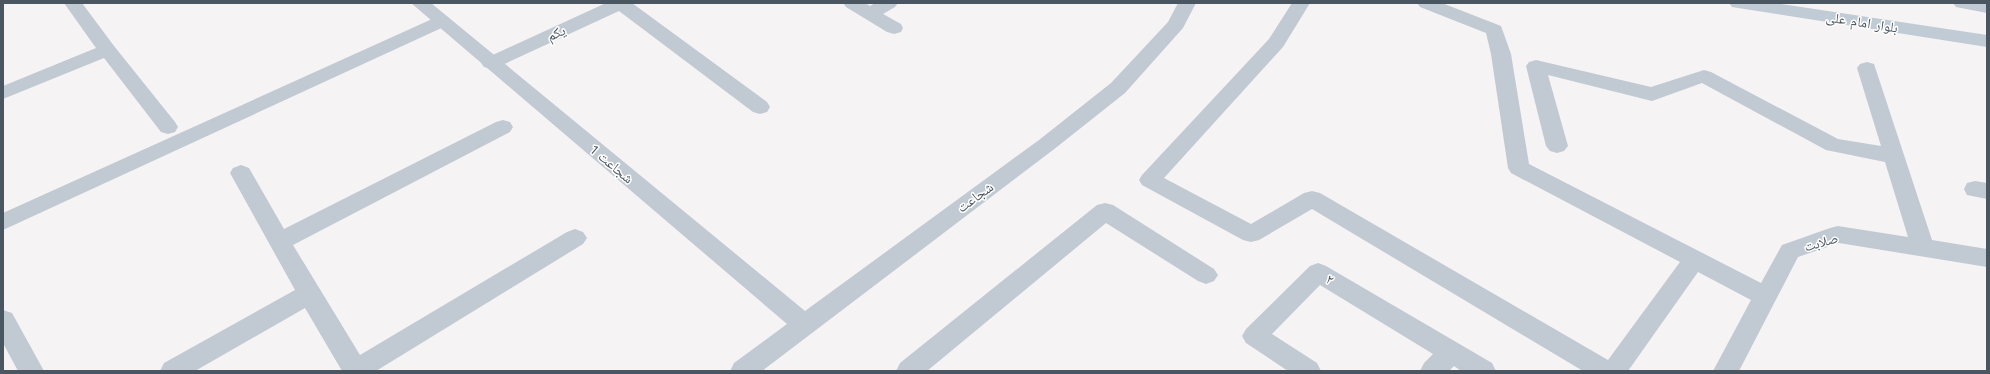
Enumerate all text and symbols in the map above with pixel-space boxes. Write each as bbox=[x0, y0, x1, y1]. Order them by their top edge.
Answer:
street label: بلوار امام علی bbox=[1825, 8, 1899, 38]
street label: یکم bbox=[544, 22, 569, 46]
street label: شجاعت 1 bbox=[587, 142, 637, 187]
street label: شجاعت bbox=[954, 179, 996, 215]
street label: صلابت bbox=[1802, 230, 1840, 255]
street label: ۲ bbox=[1323, 271, 1337, 287]

